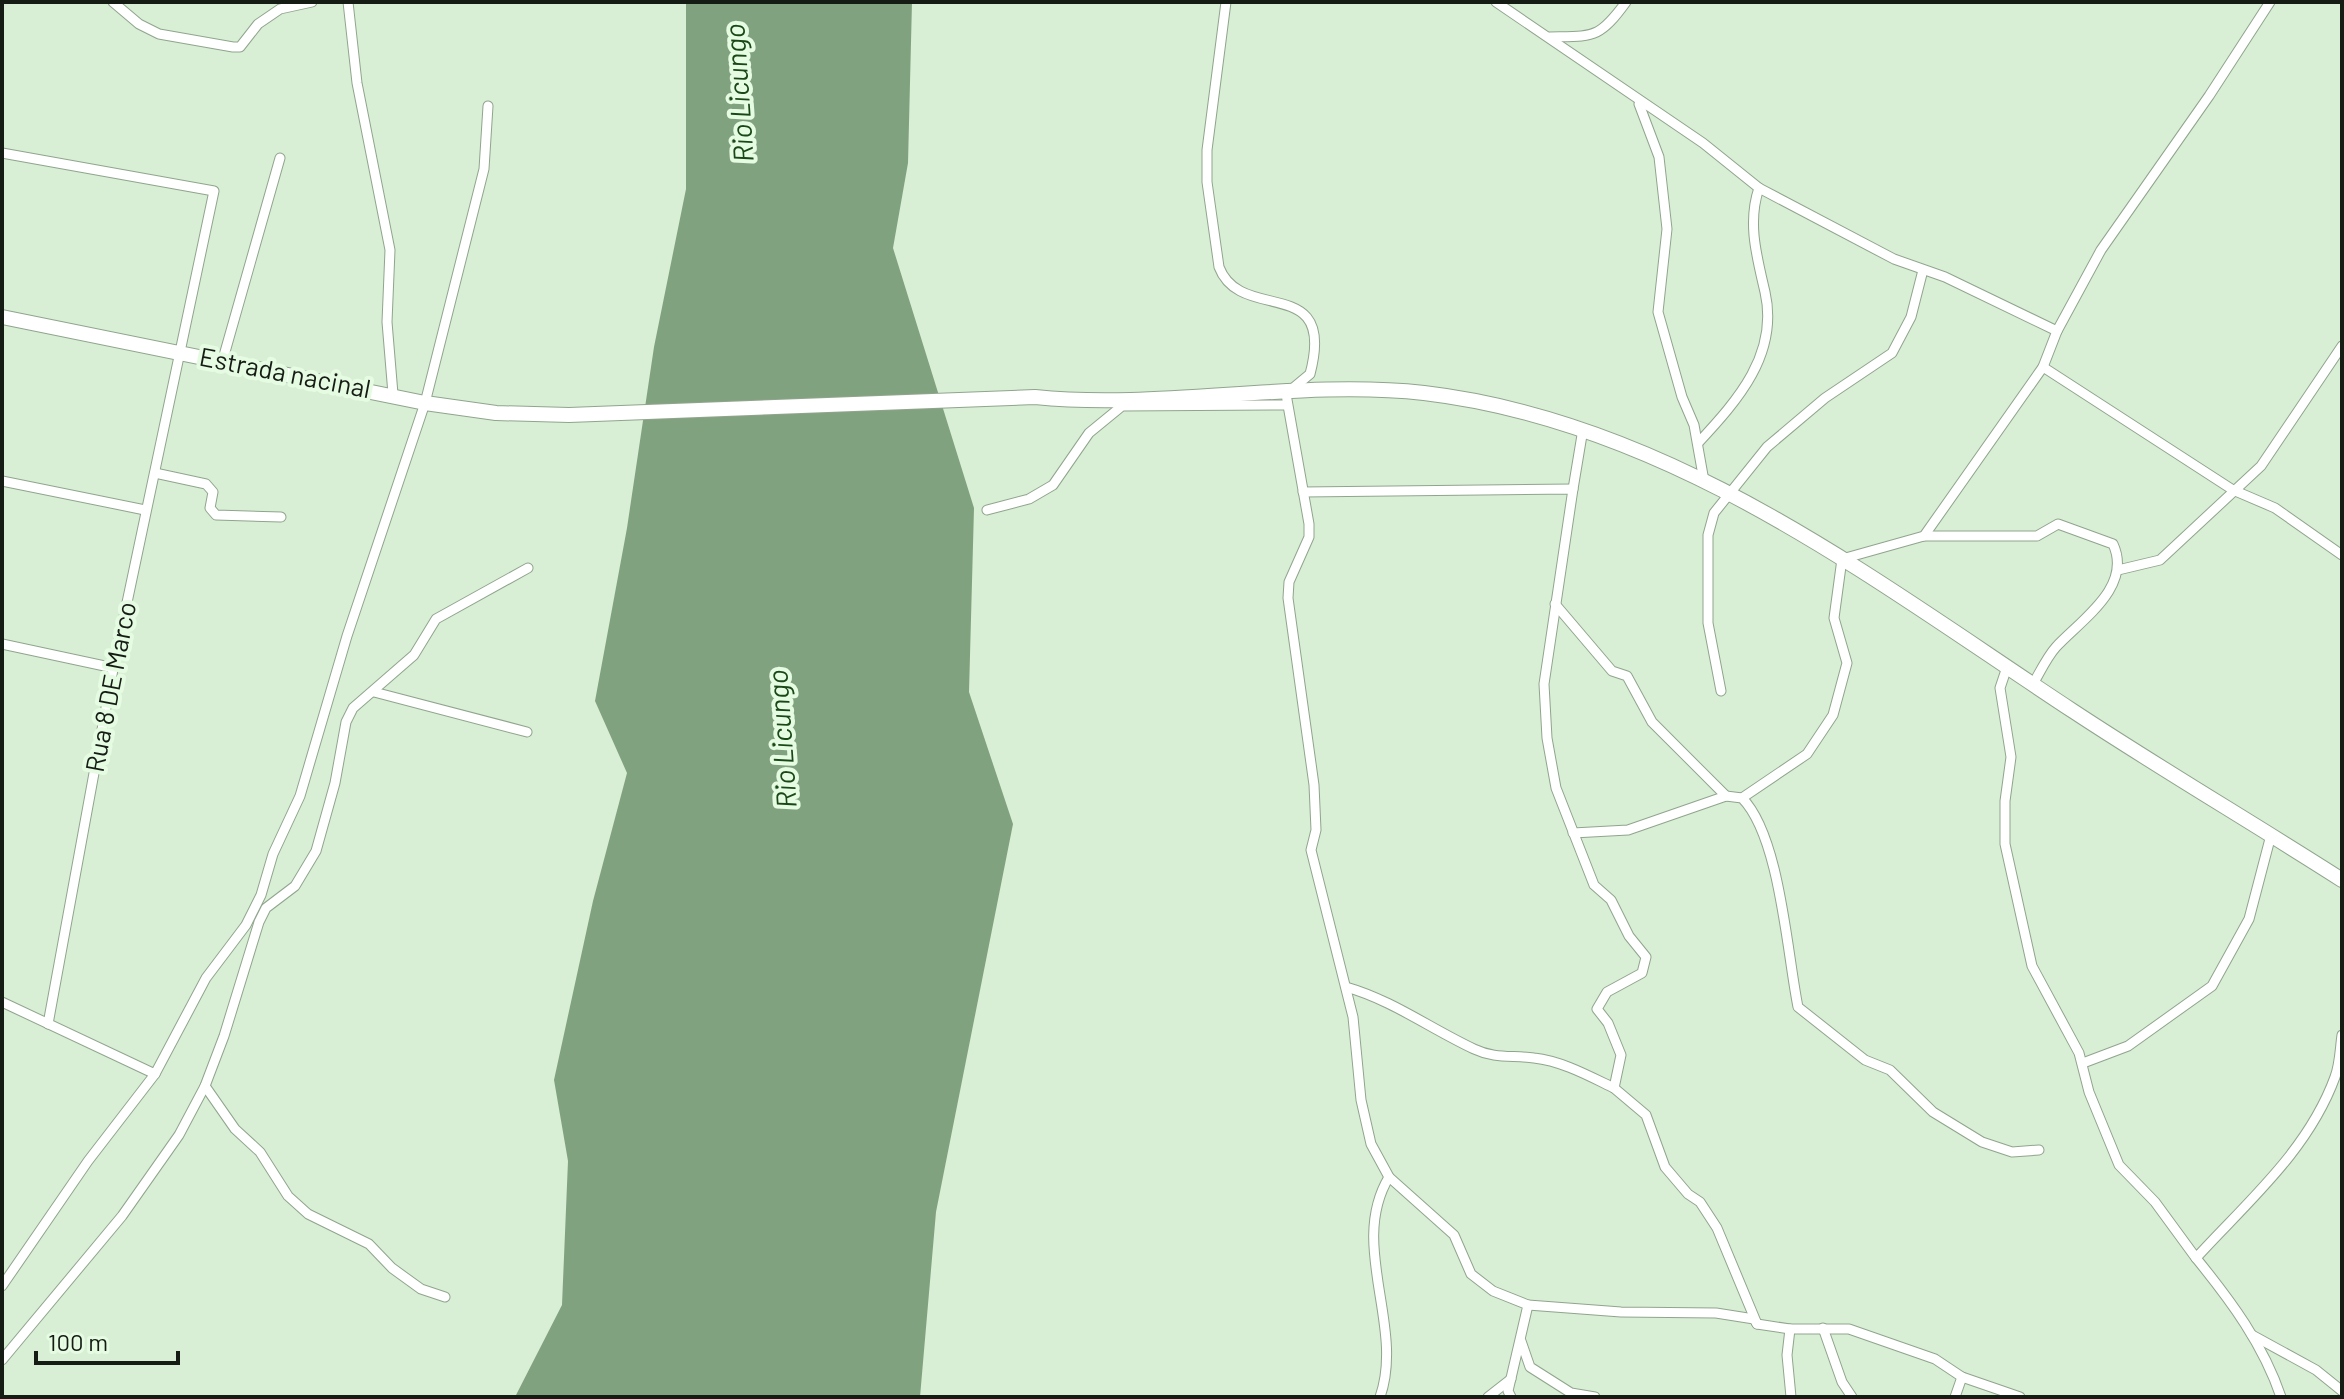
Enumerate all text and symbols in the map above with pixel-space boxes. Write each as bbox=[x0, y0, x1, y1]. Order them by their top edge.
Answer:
water label: Rio Licungo bbox=[716, 23, 760, 164]
street label: Estrada nacinal bbox=[197, 340, 374, 403]
street label: Rua 8 DE Marco bbox=[78, 599, 141, 775]
water label: Rio Licungo bbox=[759, 669, 803, 810]
scale bar bbox=[36, 1315, 178, 1365]
text: 100 m bbox=[48, 1327, 108, 1356]

